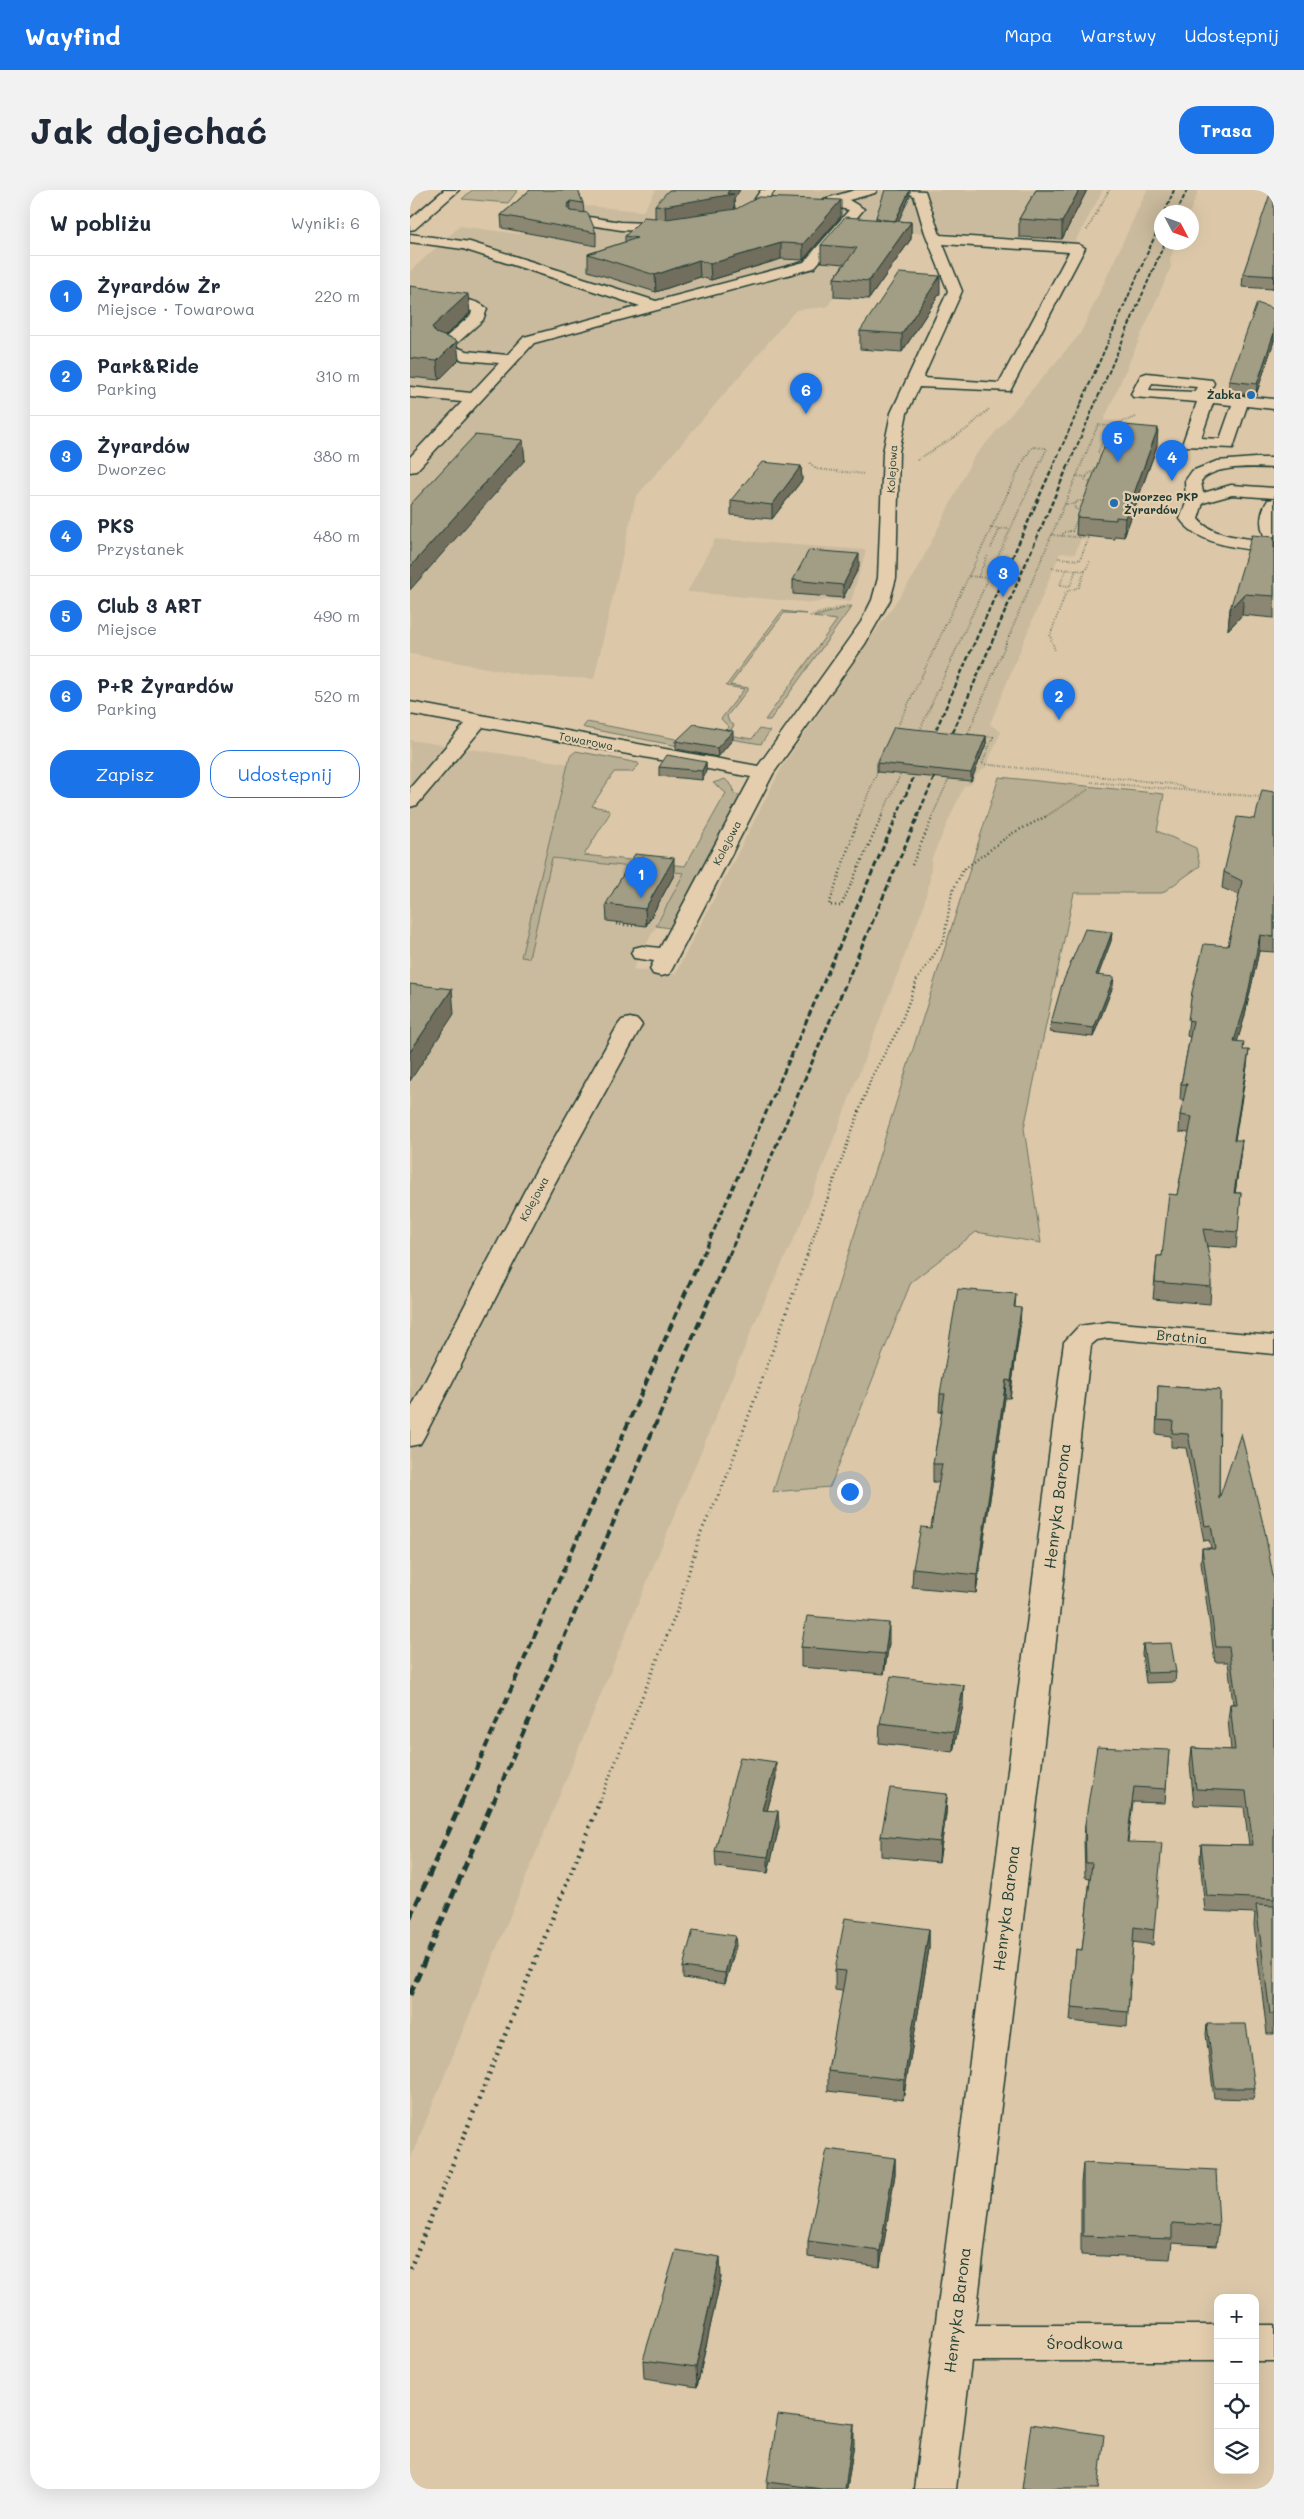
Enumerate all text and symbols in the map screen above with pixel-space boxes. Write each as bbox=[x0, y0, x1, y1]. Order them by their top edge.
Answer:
text: Wayfind bbox=[25, 20, 121, 51]
text: Mapa bbox=[1004, 23, 1052, 47]
text: Warstwy bbox=[1080, 23, 1156, 47]
text: Udostępnij bbox=[1184, 23, 1279, 47]
button: Trasa bbox=[1179, 106, 1274, 154]
text: Jak dojechać bbox=[30, 107, 267, 153]
north arrow bbox=[1154, 205, 1199, 250]
text: W pobliżu bbox=[50, 209, 151, 236]
text: Wyniki: 6 bbox=[291, 212, 360, 233]
text: Żyrardów Żr bbox=[97, 273, 221, 298]
text: 1 bbox=[62, 285, 70, 306]
text: 220 m bbox=[314, 285, 360, 306]
text: Miejsce · Towarowa bbox=[97, 298, 255, 319]
text: Park&Ride bbox=[97, 353, 199, 378]
text: 2 bbox=[62, 365, 70, 386]
text: 310 m bbox=[316, 365, 360, 386]
pin: 6 bbox=[790, 373, 822, 414]
text: Parking bbox=[97, 378, 156, 399]
place label: Żabka bbox=[1207, 387, 1241, 402]
marker: Żabka bbox=[1245, 389, 1257, 401]
pin: 5 bbox=[1102, 421, 1134, 462]
text: Żyrardów bbox=[97, 433, 190, 458]
pin: 4 bbox=[1156, 440, 1188, 481]
street label: Kolejowa bbox=[883, 444, 900, 494]
text: 3 bbox=[61, 445, 71, 466]
text: 380 m bbox=[313, 445, 360, 466]
text: Dworzec bbox=[97, 458, 166, 479]
place label: Dworzec PKP Żyrardów bbox=[1124, 489, 1199, 517]
marker: Dworzec PKP Żyrardów bbox=[1108, 497, 1120, 509]
text: PKS bbox=[97, 513, 134, 538]
text: 4 bbox=[61, 525, 71, 546]
text: 480 m bbox=[313, 525, 360, 546]
text: Przystanek bbox=[97, 538, 184, 559]
pin: 3 bbox=[987, 556, 1019, 597]
text: Club 3 ART bbox=[97, 593, 202, 618]
text: 5 bbox=[61, 605, 71, 626]
text: 490 m bbox=[313, 605, 360, 626]
text: Miejsce bbox=[97, 618, 157, 639]
text: P+R Żyrardów bbox=[97, 673, 234, 698]
pin: 2 bbox=[1043, 679, 1075, 720]
text: 6 bbox=[61, 685, 71, 706]
text: 520 m bbox=[314, 685, 360, 706]
text: Parking bbox=[97, 698, 156, 719]
street label: Towarowa bbox=[557, 728, 615, 753]
button: Zapisz bbox=[50, 750, 200, 798]
button: Udostępnij bbox=[210, 750, 360, 798]
street label: Kolejowa bbox=[709, 818, 744, 868]
pin: 1 bbox=[625, 857, 657, 898]
street label: Kolejowa bbox=[516, 1174, 552, 1224]
street label: Bratnia bbox=[1156, 1325, 1208, 1348]
street label: Henryka Barona bbox=[1038, 1442, 1075, 1570]
your location bbox=[837, 1479, 863, 1505]
street label: Henryka Barona bbox=[987, 1844, 1024, 1972]
street label: Henryka Barona bbox=[938, 2246, 975, 2374]
map controls bbox=[1214, 2294, 1259, 2474]
button: + bbox=[1214, 2294, 1259, 2339]
street label: Środkowa bbox=[1046, 2332, 1124, 2353]
button: − bbox=[1214, 2339, 1259, 2384]
button: locate bbox=[1214, 2384, 1259, 2429]
button: layers bbox=[1214, 2429, 1259, 2474]

